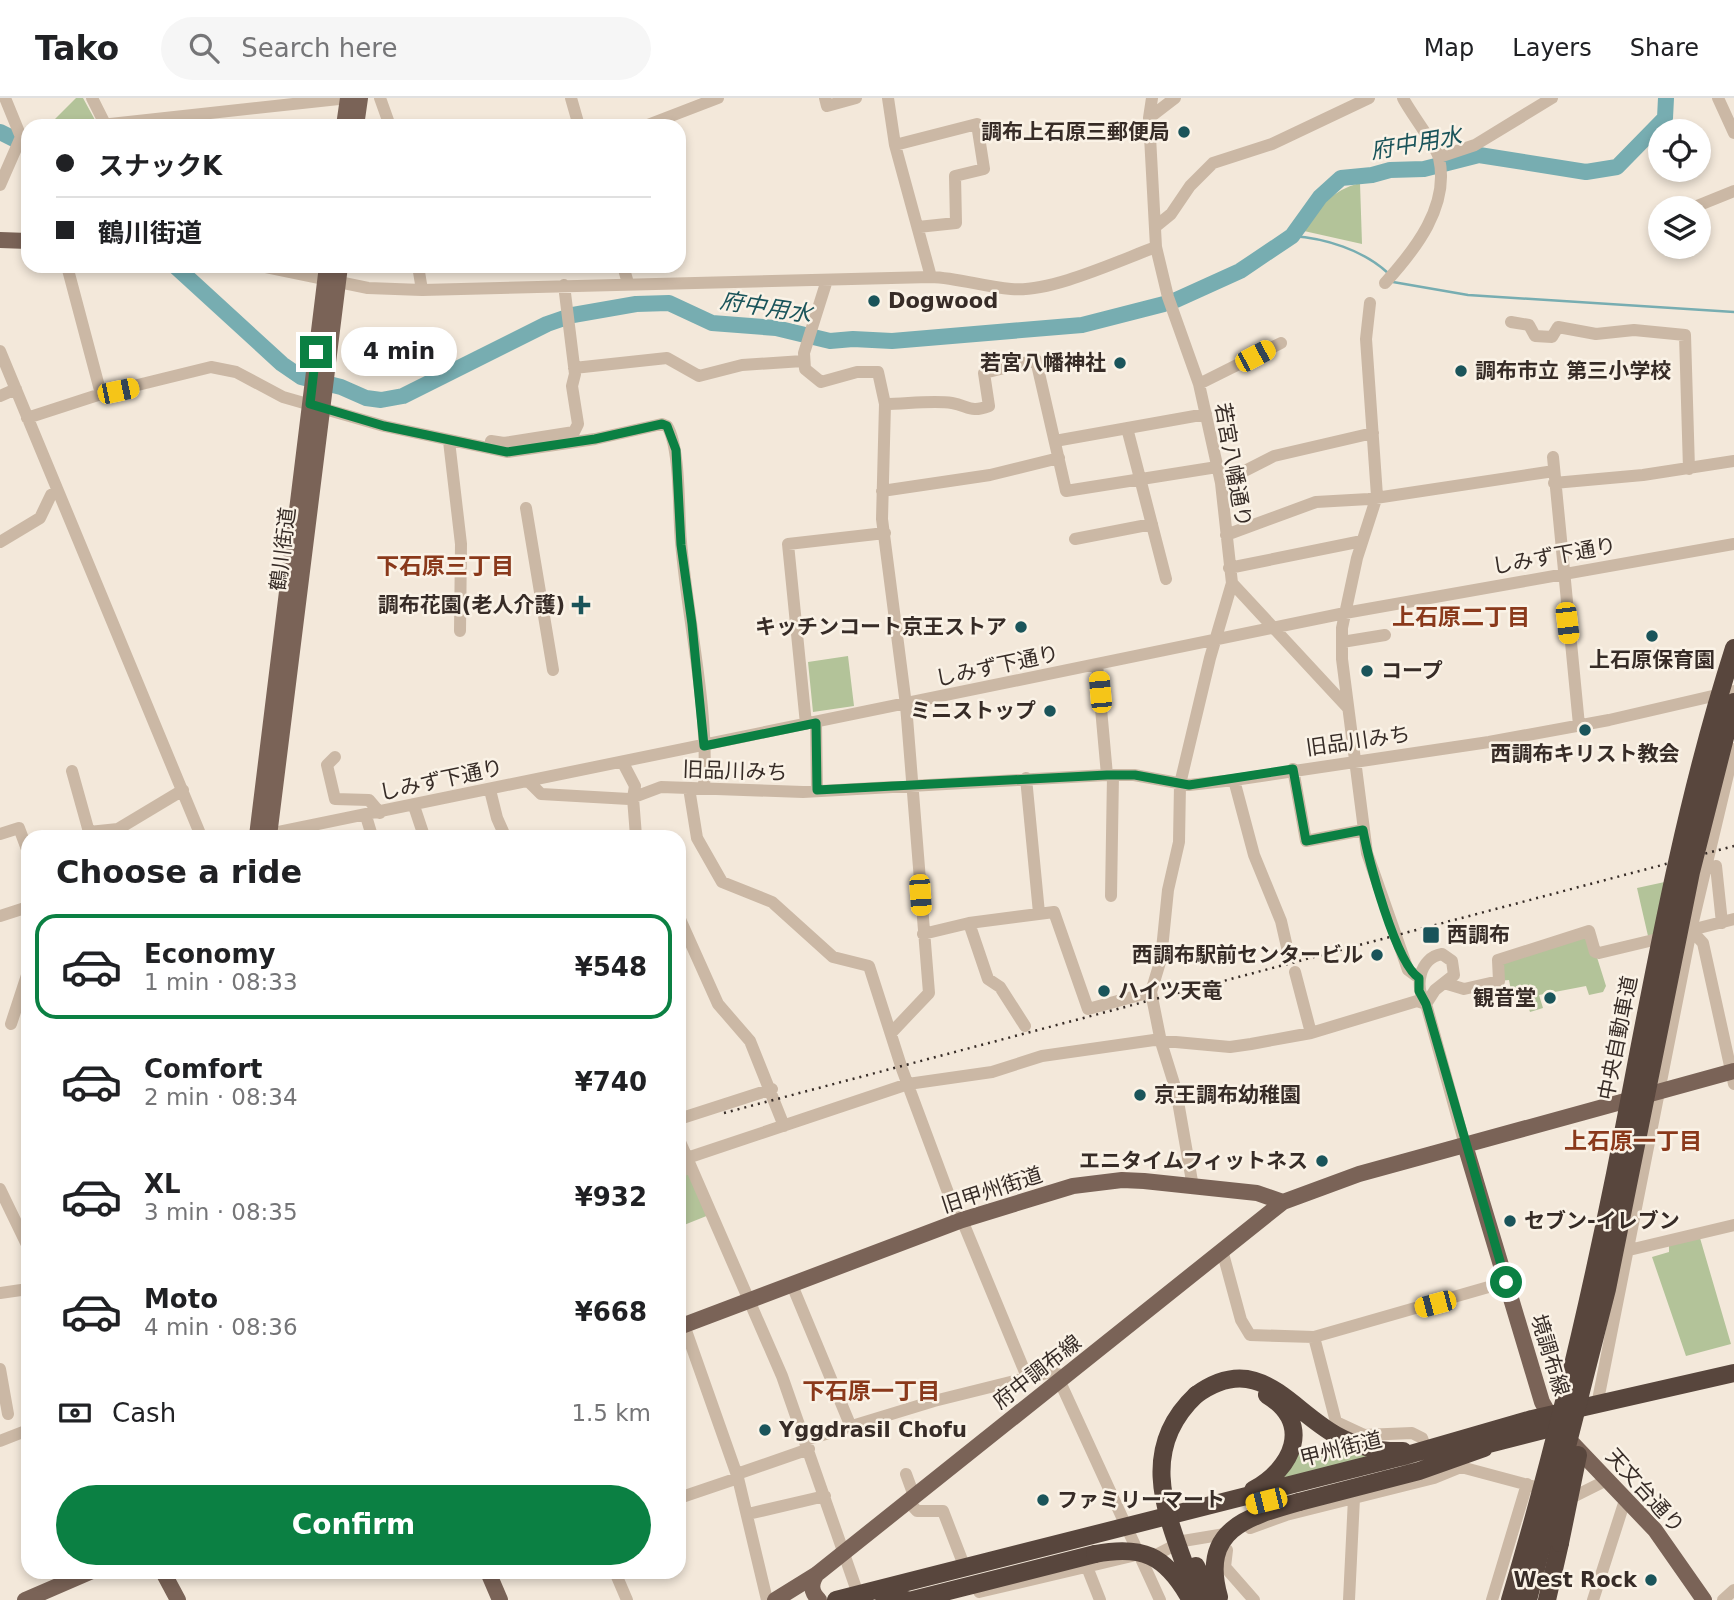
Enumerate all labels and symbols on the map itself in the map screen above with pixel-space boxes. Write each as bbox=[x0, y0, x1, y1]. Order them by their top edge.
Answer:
place label: 調布上石原三郵便局 bbox=[981, 120, 1170, 144]
water label: 府中用水 bbox=[1368, 122, 1467, 164]
marker: 調布上石原三郵便局 bbox=[1176, 124, 1192, 140]
water label: 府中用水 bbox=[719, 287, 816, 328]
place label: Dogwood bbox=[888, 289, 998, 313]
marker: Dogwood bbox=[866, 293, 882, 309]
callout: 4 min bbox=[340, 328, 456, 376]
route end bbox=[300, 336, 332, 368]
car bbox=[1232, 337, 1279, 375]
place label: 若宮八幡神社 bbox=[980, 351, 1106, 375]
marker: 若宮八幡神社 bbox=[1112, 355, 1128, 371]
place label: 調布市立 第三小学校 bbox=[1475, 359, 1671, 383]
marker: 調布市立 第三小学校 bbox=[1453, 363, 1469, 379]
car bbox=[96, 376, 141, 406]
street label: 若宮八幡通り bbox=[1210, 401, 1256, 529]
street label: 鶴川街道 bbox=[266, 506, 300, 592]
street label: しみず下通り bbox=[1490, 533, 1618, 579]
district label: 下石原三丁目 bbox=[376, 553, 514, 579]
place label: 調布花園(老人介護) bbox=[378, 593, 565, 617]
marker: 調布花園(老人介護) bbox=[571, 595, 591, 615]
car bbox=[1555, 601, 1580, 645]
district label: 上石原二丁目 bbox=[1392, 604, 1530, 630]
place label: キッチンコート京王ストア bbox=[755, 615, 1007, 639]
marker: キッチンコート京王ストア bbox=[1013, 619, 1029, 635]
marker: 上石原保育園 bbox=[1644, 628, 1660, 644]
street label: しみず下通り bbox=[933, 641, 1061, 691]
place label: 上石原保育園 bbox=[1589, 648, 1715, 672]
place label: コープ bbox=[1381, 659, 1443, 683]
marker: コープ bbox=[1359, 663, 1375, 679]
car bbox=[1088, 670, 1113, 714]
place label: ミニストップ bbox=[910, 699, 1036, 723]
marker: ミニストップ bbox=[1042, 703, 1058, 719]
street label: 旧品川みち bbox=[1304, 722, 1412, 760]
marker: 西調布キリスト教会 bbox=[1577, 722, 1593, 738]
place label: 西調布キリスト教会 bbox=[1491, 742, 1680, 766]
street label: しみず下通り bbox=[377, 755, 505, 805]
street label: 旧品川みち bbox=[682, 757, 788, 785]
car bbox=[909, 873, 932, 917]
place label: 西調布 bbox=[1447, 923, 1510, 947]
marker: 西調布 bbox=[1421, 925, 1441, 945]
place label: 西調布駅前センタービル bbox=[1132, 943, 1363, 967]
marker: 西調布駅前センタービル bbox=[1369, 947, 1385, 963]
street label: 中央自動車道 bbox=[1594, 974, 1642, 1102]
place label: ハイツ天竜 bbox=[1118, 979, 1223, 1003]
marker: ハイツ天竜 bbox=[1096, 983, 1112, 999]
place label: 観音堂 bbox=[1473, 986, 1536, 1010]
marker: 観音堂 bbox=[1542, 990, 1558, 1006]
place label: 京王調布幼稚園 bbox=[1154, 1083, 1301, 1107]
marker: 京王調布幼稚園 bbox=[1132, 1087, 1148, 1103]
district label: 上石原一丁目 bbox=[1564, 1128, 1702, 1154]
place label: エニタイムフィットネス bbox=[1079, 1149, 1308, 1173]
marker: エニタイムフィットネス bbox=[1314, 1153, 1330, 1169]
street label: 旧甲州街道 bbox=[938, 1162, 1046, 1218]
place label: セブン-イレブン bbox=[1524, 1209, 1680, 1233]
marker: セブン-イレブン bbox=[1502, 1213, 1518, 1229]
route start bbox=[1490, 1266, 1522, 1298]
car bbox=[1412, 1288, 1459, 1320]
street label: 境調布線 bbox=[1526, 1311, 1574, 1399]
street label: 府中調布線 bbox=[988, 1330, 1086, 1414]
district label: 下石原一丁目 bbox=[802, 1378, 940, 1404]
place label: Yggdrasil Chofu bbox=[778, 1418, 967, 1442]
marker: Yggdrasil Chofu bbox=[757, 1422, 773, 1438]
street label: 甲州街道 bbox=[1297, 1427, 1385, 1471]
street label: 天文台通り bbox=[1601, 1444, 1689, 1538]
car bbox=[1244, 1486, 1289, 1516]
place label: ファミリーマート bbox=[1057, 1488, 1225, 1512]
marker: ファミリーマート bbox=[1035, 1492, 1051, 1508]
place label: West Rock bbox=[1513, 1568, 1638, 1592]
marker: West Rock bbox=[1643, 1572, 1659, 1588]

